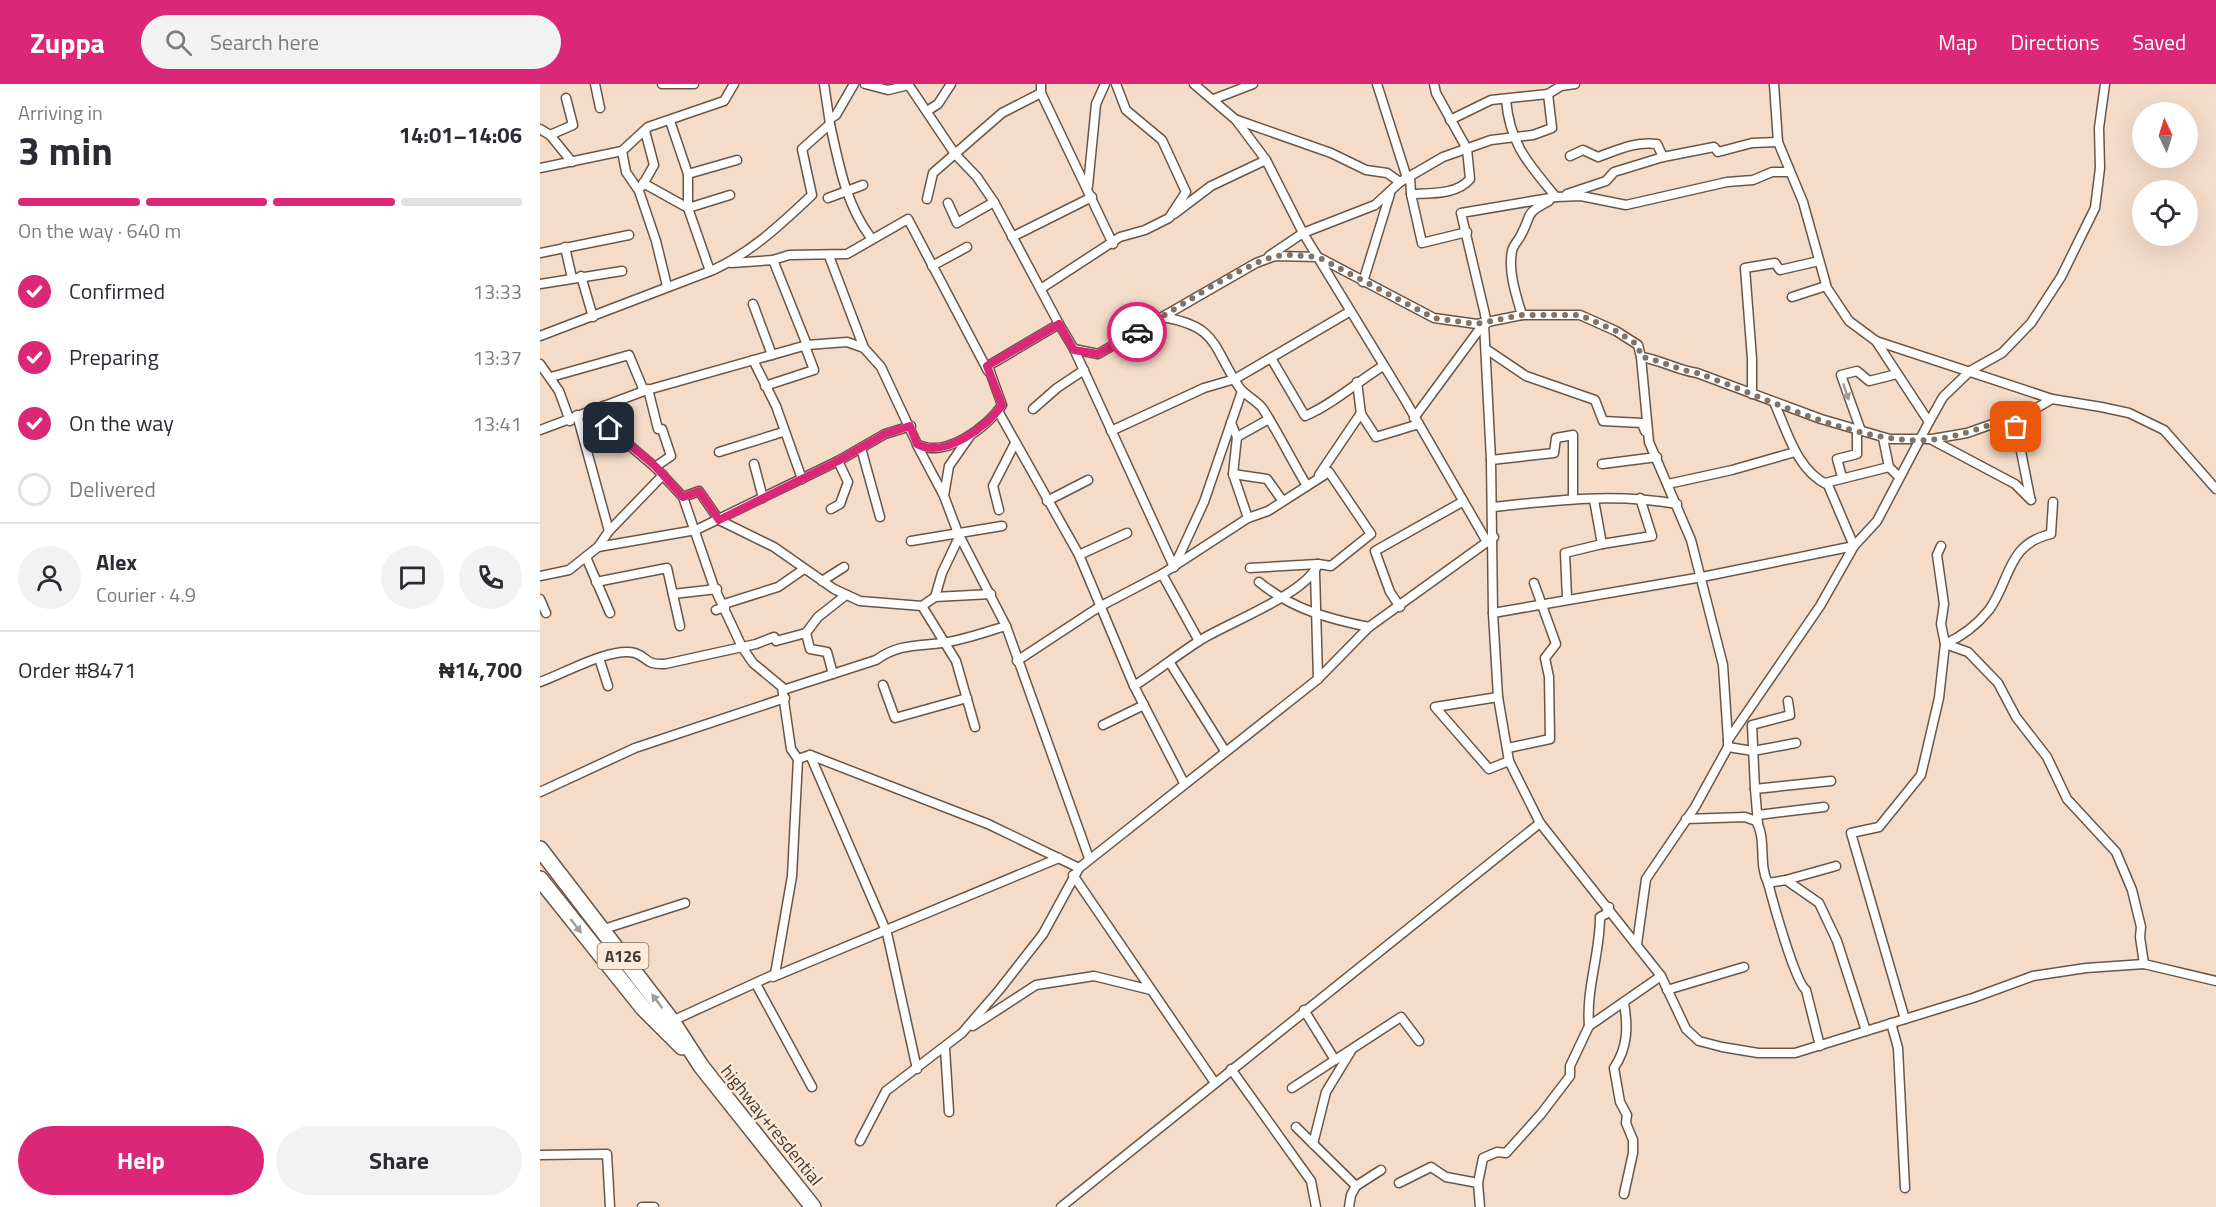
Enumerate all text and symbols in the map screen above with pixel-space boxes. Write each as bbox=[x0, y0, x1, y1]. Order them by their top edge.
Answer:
search box bbox=[141, 15, 561, 69]
text: Zuppa bbox=[30, 21, 105, 64]
text: Search here bbox=[210, 25, 319, 59]
icon: search bbox=[162, 26, 195, 59]
text: Map bbox=[1938, 26, 1978, 58]
text: Directions bbox=[2011, 26, 2100, 58]
text: Saved bbox=[2133, 26, 2186, 58]
text: Arriving in bbox=[18, 97, 103, 128]
north arrow bbox=[2132, 102, 2198, 168]
map controls bbox=[2132, 102, 2198, 246]
text: 14:01–14:06 bbox=[399, 118, 522, 152]
text: 3 min bbox=[18, 121, 113, 180]
button: locate bbox=[2132, 180, 2198, 246]
text: On the way · 640 m bbox=[18, 215, 181, 246]
text: Confirmed bbox=[69, 274, 165, 308]
icon: check bbox=[18, 275, 51, 308]
text: 13:33 bbox=[473, 276, 522, 307]
courier bbox=[1107, 302, 1167, 362]
icon: car bbox=[1121, 316, 1154, 349]
text: Preparing bbox=[69, 340, 159, 374]
icon: check bbox=[18, 341, 51, 374]
text: 13:37 bbox=[473, 342, 522, 373]
one-way arrow bbox=[1842, 383, 1851, 401]
pin bbox=[1990, 401, 2041, 452]
pin bbox=[583, 402, 634, 453]
text: On the way bbox=[69, 406, 174, 440]
icon: check bbox=[18, 407, 51, 440]
text: 13:41 bbox=[473, 408, 522, 439]
icon: bag bbox=[1999, 410, 2032, 443]
icon: home bbox=[592, 411, 625, 444]
text: Delivered bbox=[69, 472, 156, 506]
text: Alex bbox=[96, 545, 137, 579]
button: person bbox=[18, 546, 81, 609]
button: chat bbox=[381, 546, 444, 609]
button: phone bbox=[459, 546, 522, 609]
text: Courier · 4.9 bbox=[96, 579, 196, 610]
text: Order #8471 bbox=[18, 653, 137, 687]
text: ₦14,700 bbox=[439, 653, 522, 687]
one-way arrow bbox=[569, 918, 581, 933]
road number: A126 bbox=[598, 943, 649, 969]
one-way arrow bbox=[651, 993, 663, 1008]
street label: highway+resdential bbox=[715, 1059, 829, 1191]
button: Help bbox=[18, 1126, 264, 1195]
button: Share bbox=[276, 1126, 522, 1195]

